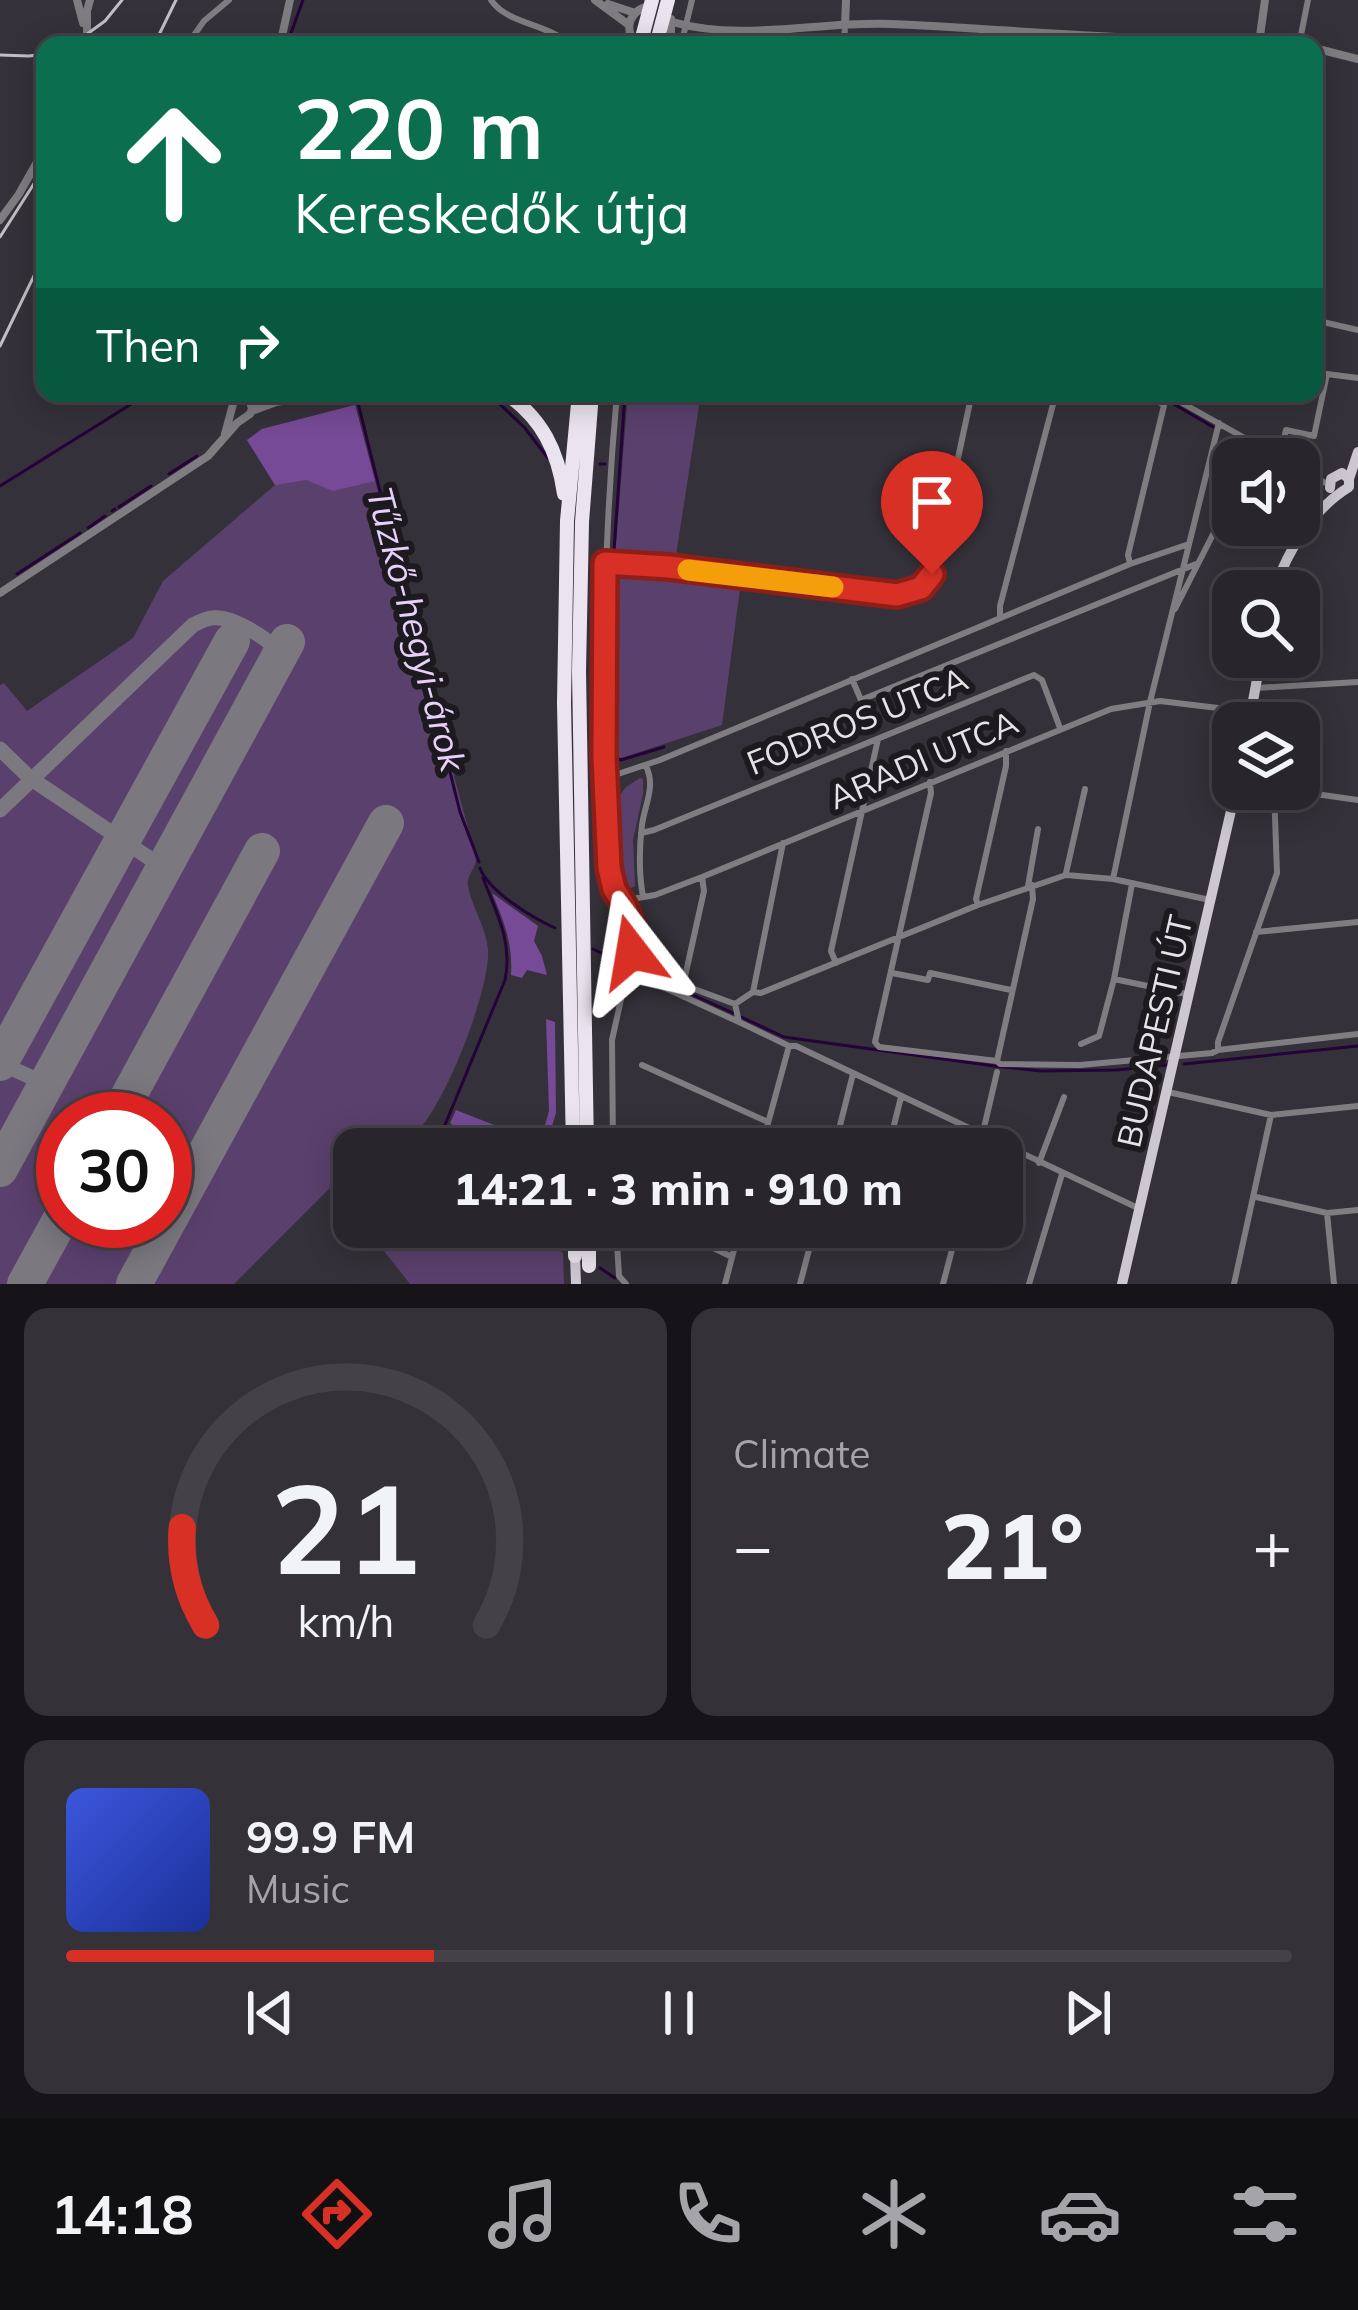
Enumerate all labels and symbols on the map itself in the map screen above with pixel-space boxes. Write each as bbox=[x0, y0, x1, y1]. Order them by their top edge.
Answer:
pin bbox=[881, 451, 983, 574]
water label: Tűzkő-hegyi-árok bbox=[357, 482, 477, 777]
street label: FODROS UTCA bbox=[741, 657, 973, 783]
street label: ARADI UTCA bbox=[822, 701, 1024, 817]
position arrow bbox=[569, 889, 695, 1015]
street label: BUDAPESTI ÚT bbox=[1107, 911, 1201, 1151]
speed limit sign: 30 bbox=[36, 1092, 192, 1248]

